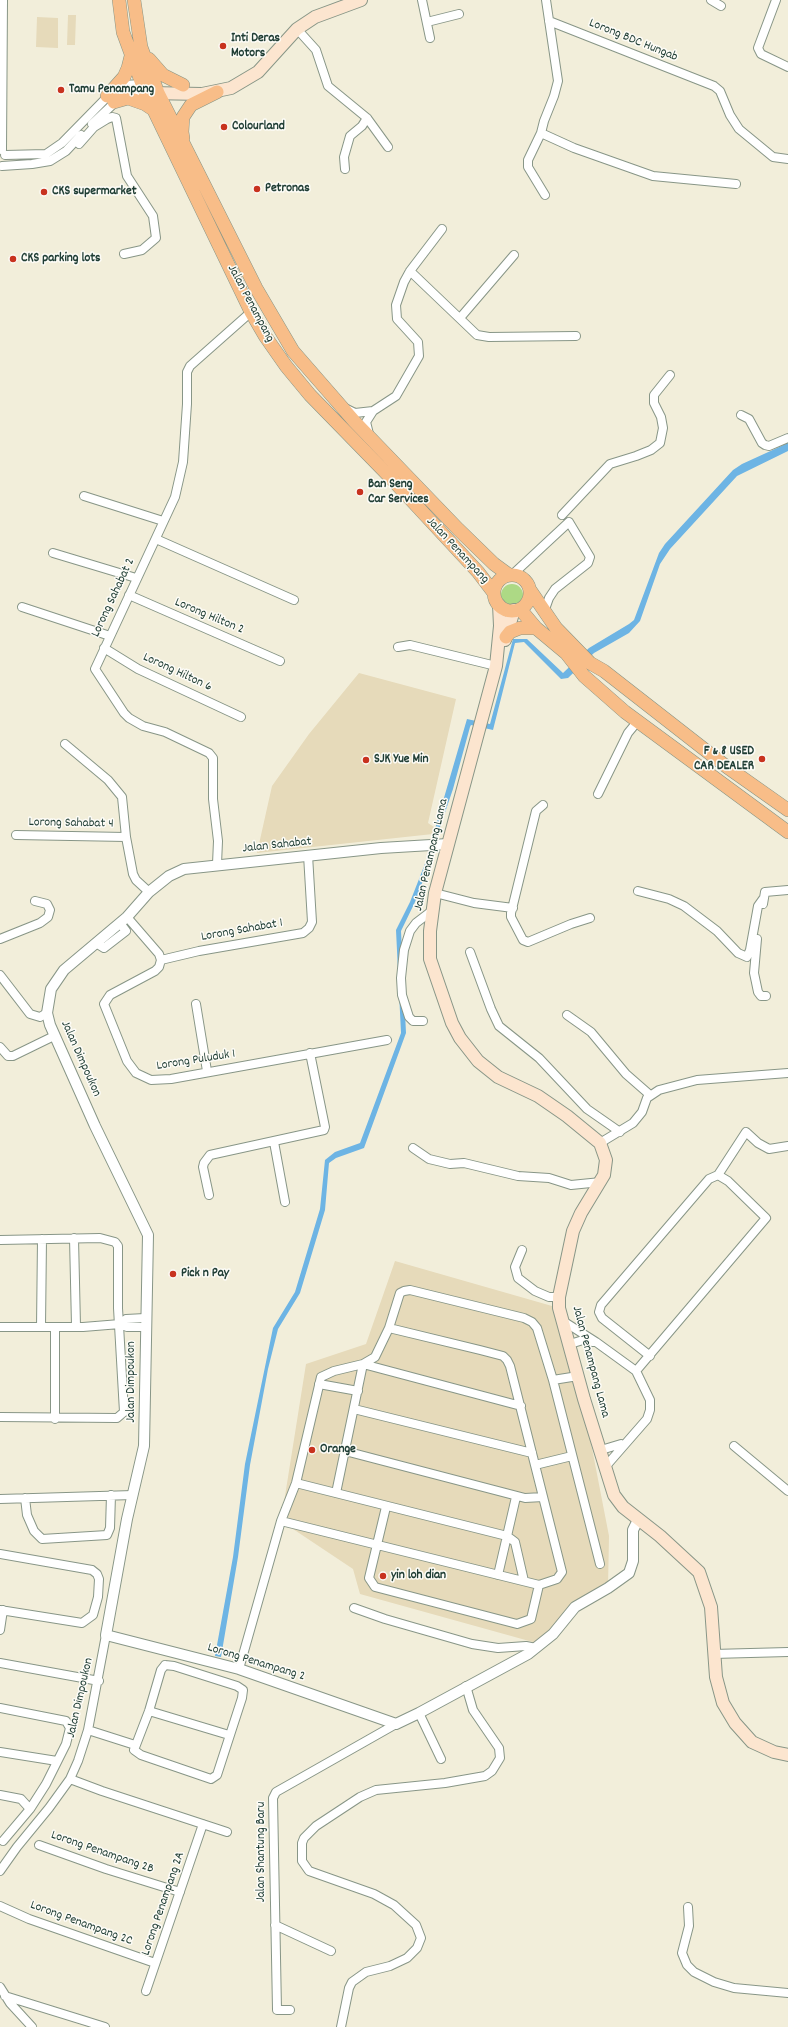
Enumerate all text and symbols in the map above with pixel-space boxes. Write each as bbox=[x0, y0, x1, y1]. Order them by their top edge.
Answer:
street label: Lorong BDC Hungab bbox=[586, 16, 680, 66]
place label: Inti Deras Motors bbox=[231, 31, 280, 62]
marker: Inti Deras Motors bbox=[218, 41, 228, 51]
place label: Tamu Penampang bbox=[69, 82, 154, 98]
marker: Tamu Penampang bbox=[56, 85, 66, 95]
place label: Colourland bbox=[232, 119, 285, 135]
marker: Colourland bbox=[219, 122, 229, 132]
place label: Petronas bbox=[265, 181, 310, 197]
place label: CKS supermarket bbox=[52, 184, 136, 200]
marker: Petronas bbox=[252, 184, 262, 194]
marker: CKS supermarket bbox=[39, 187, 49, 197]
place label: CKS parking lots bbox=[21, 251, 101, 267]
marker: CKS parking lots bbox=[8, 254, 18, 264]
street label: Jalan Penampang bbox=[223, 263, 277, 345]
place label: Ban Seng Car Services bbox=[368, 477, 429, 508]
marker: Ban Seng Car Services bbox=[355, 487, 365, 497]
street label: Jalan Penampang bbox=[422, 514, 492, 588]
street label: Lorong Sahabat 2 bbox=[89, 556, 139, 640]
street label: Lorong Hilton 2 bbox=[172, 595, 246, 639]
street label: Lorong Hilton 6 bbox=[140, 650, 214, 696]
place label: F & 8 USED CAR DEALER bbox=[694, 744, 754, 775]
place label: SJK Yue Min bbox=[374, 752, 429, 768]
marker: F & 8 USED CAR DEALER bbox=[757, 754, 767, 764]
marker: SJK Yue Min bbox=[361, 755, 371, 765]
street label: Jalan Penampang Lama bbox=[411, 797, 453, 913]
street label: Lorong Sahabat 4 bbox=[28, 815, 114, 833]
street label: Jalan Sahabat bbox=[242, 835, 312, 857]
street label: Lorong Sahabat 1 bbox=[200, 916, 284, 946]
street label: Jalan Dimpoukon bbox=[56, 1019, 104, 1099]
street label: Lorong Puluduk 1 bbox=[156, 1047, 236, 1075]
place label: Pick n Pay bbox=[181, 1266, 229, 1282]
marker: Pick n Pay bbox=[168, 1269, 178, 1279]
street label: Jalan Penampang Lama bbox=[568, 1305, 612, 1419]
street label: Jalan Dimpoukon bbox=[124, 1341, 140, 1423]
place label: Orange bbox=[320, 1442, 356, 1458]
marker: Orange bbox=[307, 1445, 317, 1455]
place label: yin loh dian bbox=[391, 1568, 446, 1584]
marker: yin loh dian bbox=[378, 1571, 388, 1581]
street label: Lorong Penampang 2 bbox=[205, 1641, 307, 1685]
street label: Jalan Dimpoukon bbox=[64, 1657, 98, 1739]
street label: Jalan Shantung Baru bbox=[254, 1802, 270, 1902]
street label: Lorong Penampang 2B bbox=[49, 1828, 155, 1878]
street label: Lorong Penampang 2A bbox=[139, 1850, 189, 1958]
street label: Lorong Penampang 2C bbox=[28, 1898, 134, 1950]

